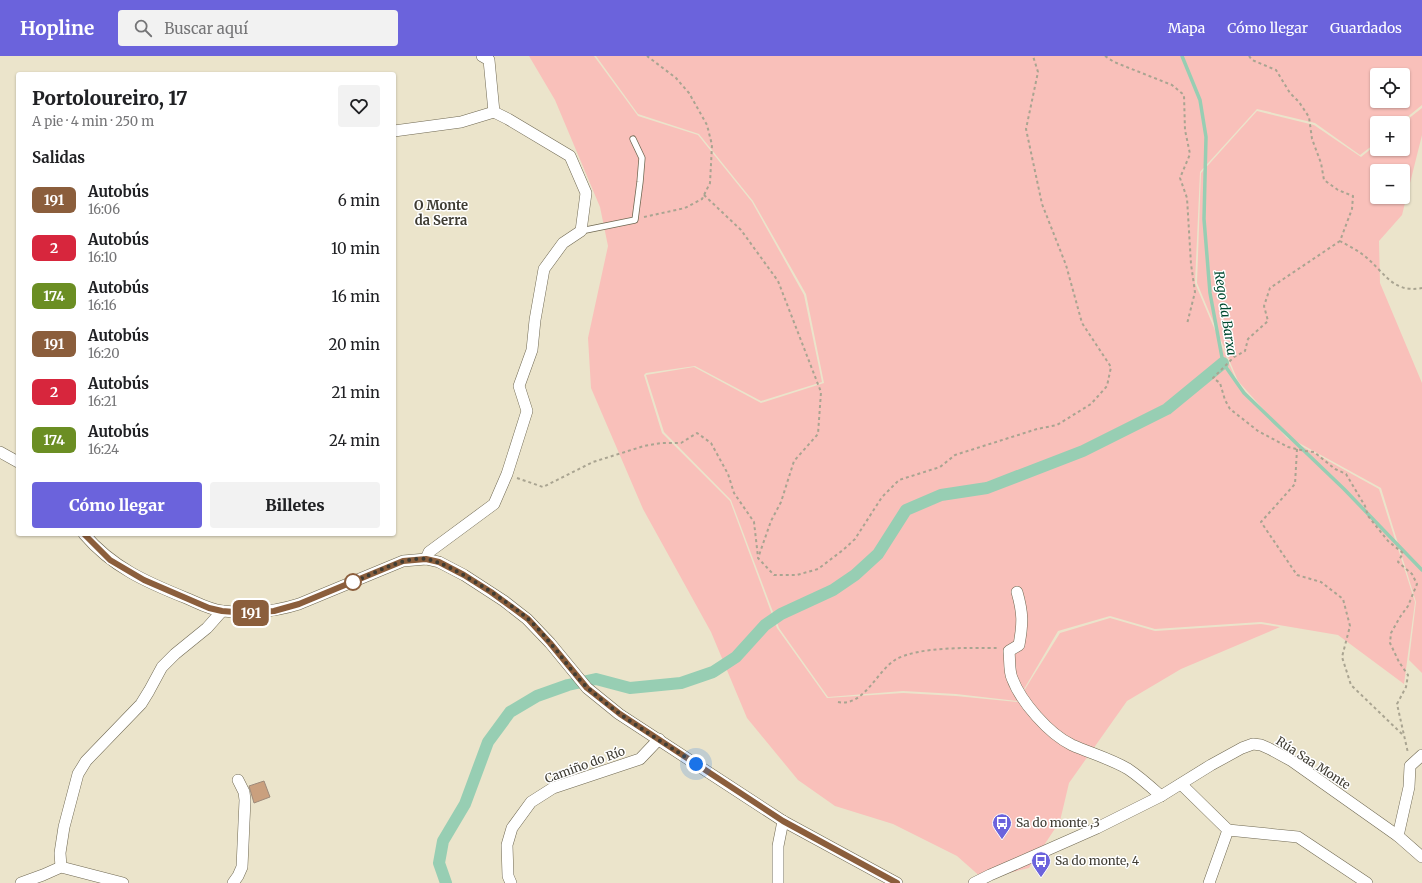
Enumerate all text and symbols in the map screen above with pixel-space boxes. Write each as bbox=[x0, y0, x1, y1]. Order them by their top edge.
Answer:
search box bbox=[118, 10, 398, 46]
text: Hopline bbox=[20, 16, 94, 40]
icon: search bbox=[132, 17, 154, 39]
text: Buscar aquí bbox=[164, 19, 248, 38]
text: Mapa bbox=[1168, 19, 1205, 37]
text: Cómo llegar bbox=[1227, 19, 1308, 37]
text: Guardados bbox=[1330, 19, 1402, 37]
map controls bbox=[1370, 68, 1410, 204]
button: locate bbox=[1370, 68, 1410, 108]
button: heart bbox=[338, 85, 380, 127]
text: Portoloureiro, 17 bbox=[32, 86, 188, 110]
text: A pie · 4 min · 250 m bbox=[32, 113, 154, 130]
button: + bbox=[1370, 116, 1410, 156]
text: Salidas bbox=[32, 148, 85, 167]
button: − bbox=[1370, 164, 1410, 204]
text: Autobús bbox=[88, 182, 149, 201]
text: 191 bbox=[44, 191, 64, 209]
text: 6 min bbox=[338, 191, 380, 210]
district label: O Monte da Serra bbox=[414, 197, 468, 229]
text: 16:06 bbox=[88, 201, 120, 218]
text: Autobús bbox=[88, 230, 149, 249]
text: 2 bbox=[50, 239, 58, 257]
text: 10 min bbox=[331, 239, 380, 258]
text: 16:10 bbox=[88, 249, 117, 266]
water label: Rego da Barxa bbox=[1210, 269, 1241, 357]
text: Autobús bbox=[88, 278, 149, 297]
text: 174 bbox=[43, 287, 65, 305]
text: 16 min bbox=[332, 287, 380, 306]
text: 16:16 bbox=[88, 297, 117, 314]
text: Autobús bbox=[88, 326, 149, 345]
text: 191 bbox=[44, 335, 64, 353]
text: 20 min bbox=[328, 335, 380, 354]
text: 16:20 bbox=[88, 345, 120, 362]
text: Autobús bbox=[88, 374, 149, 393]
text: 2 bbox=[50, 383, 58, 401]
text: 21 min bbox=[332, 383, 380, 402]
text: 16:21 bbox=[88, 393, 117, 410]
text: Autobús bbox=[88, 422, 149, 441]
text: 174 bbox=[43, 431, 65, 449]
text: 24 min bbox=[329, 431, 380, 450]
text: 16:24 bbox=[88, 441, 119, 458]
button: Cómo llegar bbox=[32, 482, 202, 528]
button: Billetes bbox=[210, 482, 380, 528]
unlabelled marker bbox=[344, 573, 362, 591]
line badge: 191 bbox=[228, 600, 274, 626]
text: 191 bbox=[241, 604, 261, 622]
street label: Rúa Saa Monte bbox=[1273, 733, 1353, 792]
street label: Camiño do Río bbox=[543, 743, 627, 786]
your location bbox=[686, 754, 706, 774]
bus stop icon: Sa do monte ,3 bbox=[991, 812, 1013, 840]
place label: Sa do monte ,3 bbox=[1016, 815, 1100, 830]
bus stop icon: Sa do monte, 4 bbox=[1030, 850, 1052, 878]
place label: Sa do monte, 4 bbox=[1055, 853, 1140, 868]

